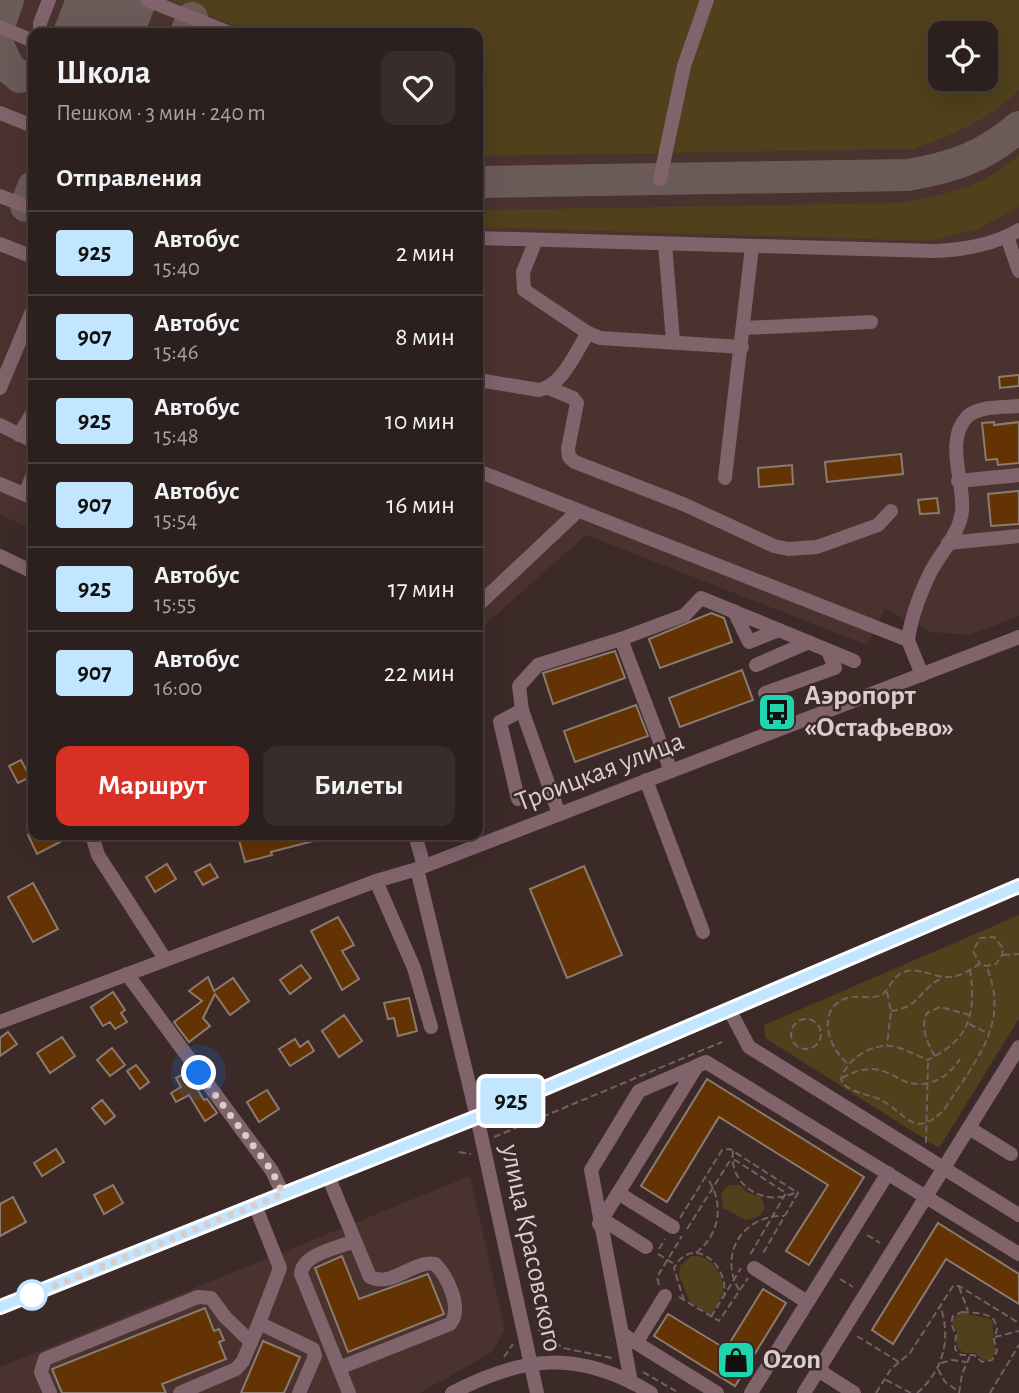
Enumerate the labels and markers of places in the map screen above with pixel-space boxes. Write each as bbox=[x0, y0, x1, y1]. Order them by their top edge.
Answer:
place label: Аэропорт «Остафьево» bbox=[804, 682, 954, 742]
bus stop icon: Аэропорт «Остафьево» bbox=[756, 691, 798, 733]
unlabelled marker bbox=[17, 1280, 47, 1310]
shop icon: Ozon bbox=[715, 1339, 757, 1381]
place label: Ozon bbox=[763, 1346, 821, 1374]

